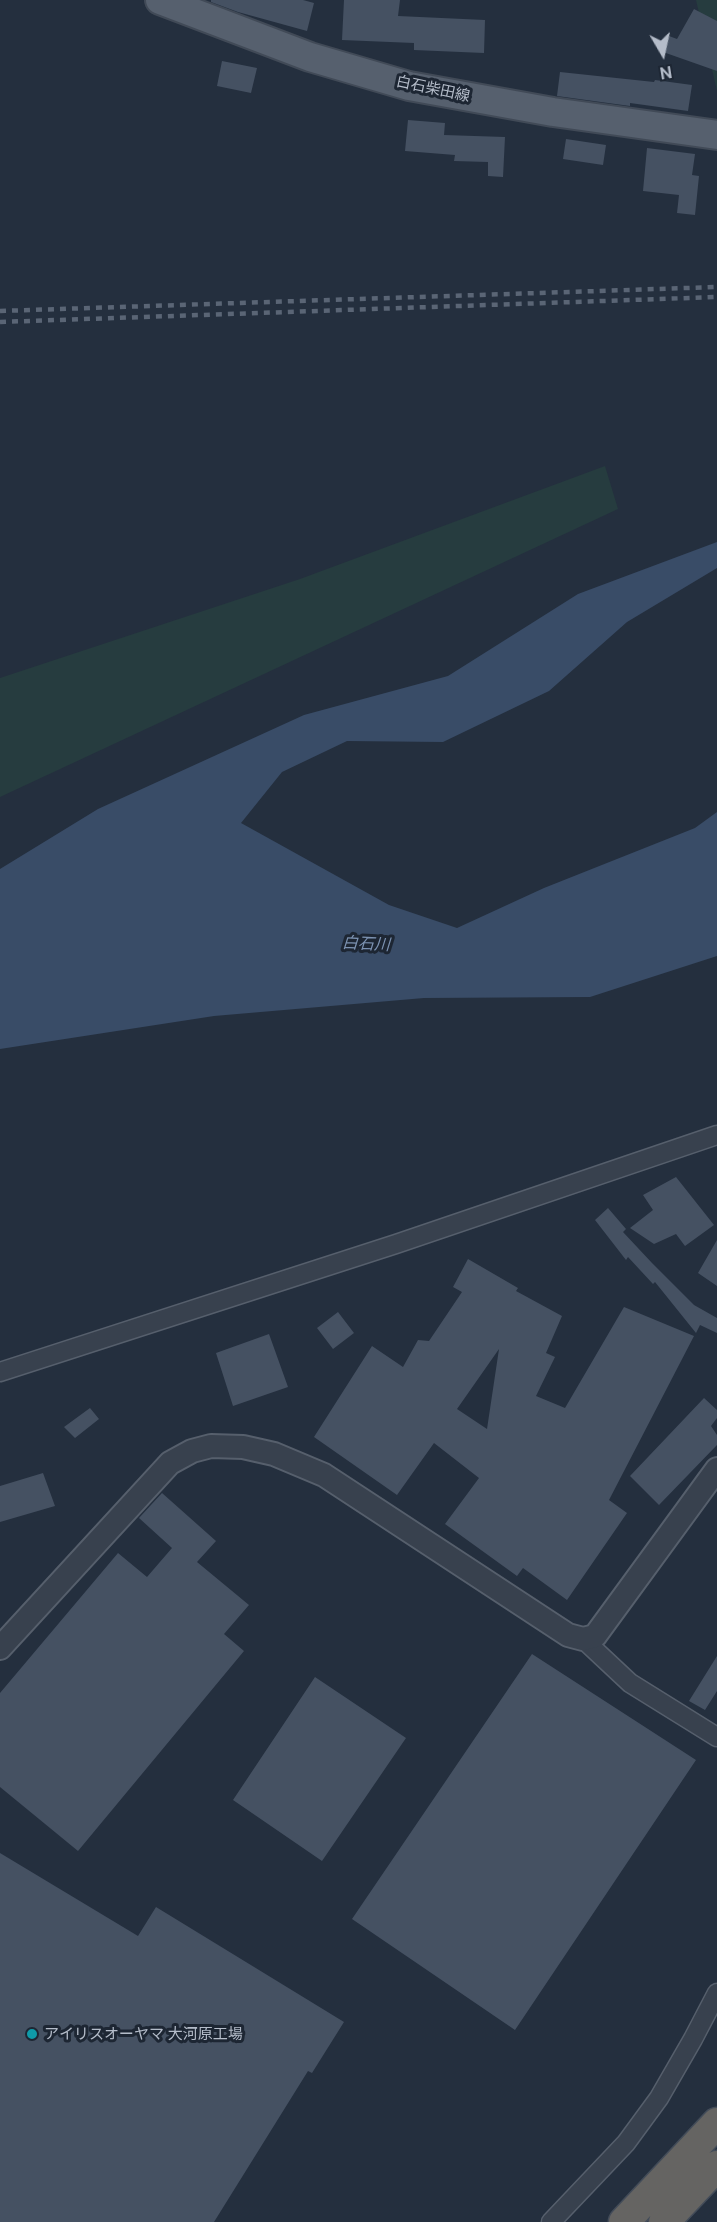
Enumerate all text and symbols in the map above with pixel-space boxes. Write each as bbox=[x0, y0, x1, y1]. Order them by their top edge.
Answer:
north arrow bbox=[633, 24, 693, 84]
text: N bbox=[658, 62, 674, 83]
street label: 白石柴田線 bbox=[394, 72, 472, 106]
water label: 白石川 bbox=[342, 933, 390, 955]
place label: アイリスオーヤマ 大河原工場 bbox=[44, 2025, 243, 2043]
marker: アイリスオーヤマ 大河原工場 bbox=[25, 2027, 39, 2041]

